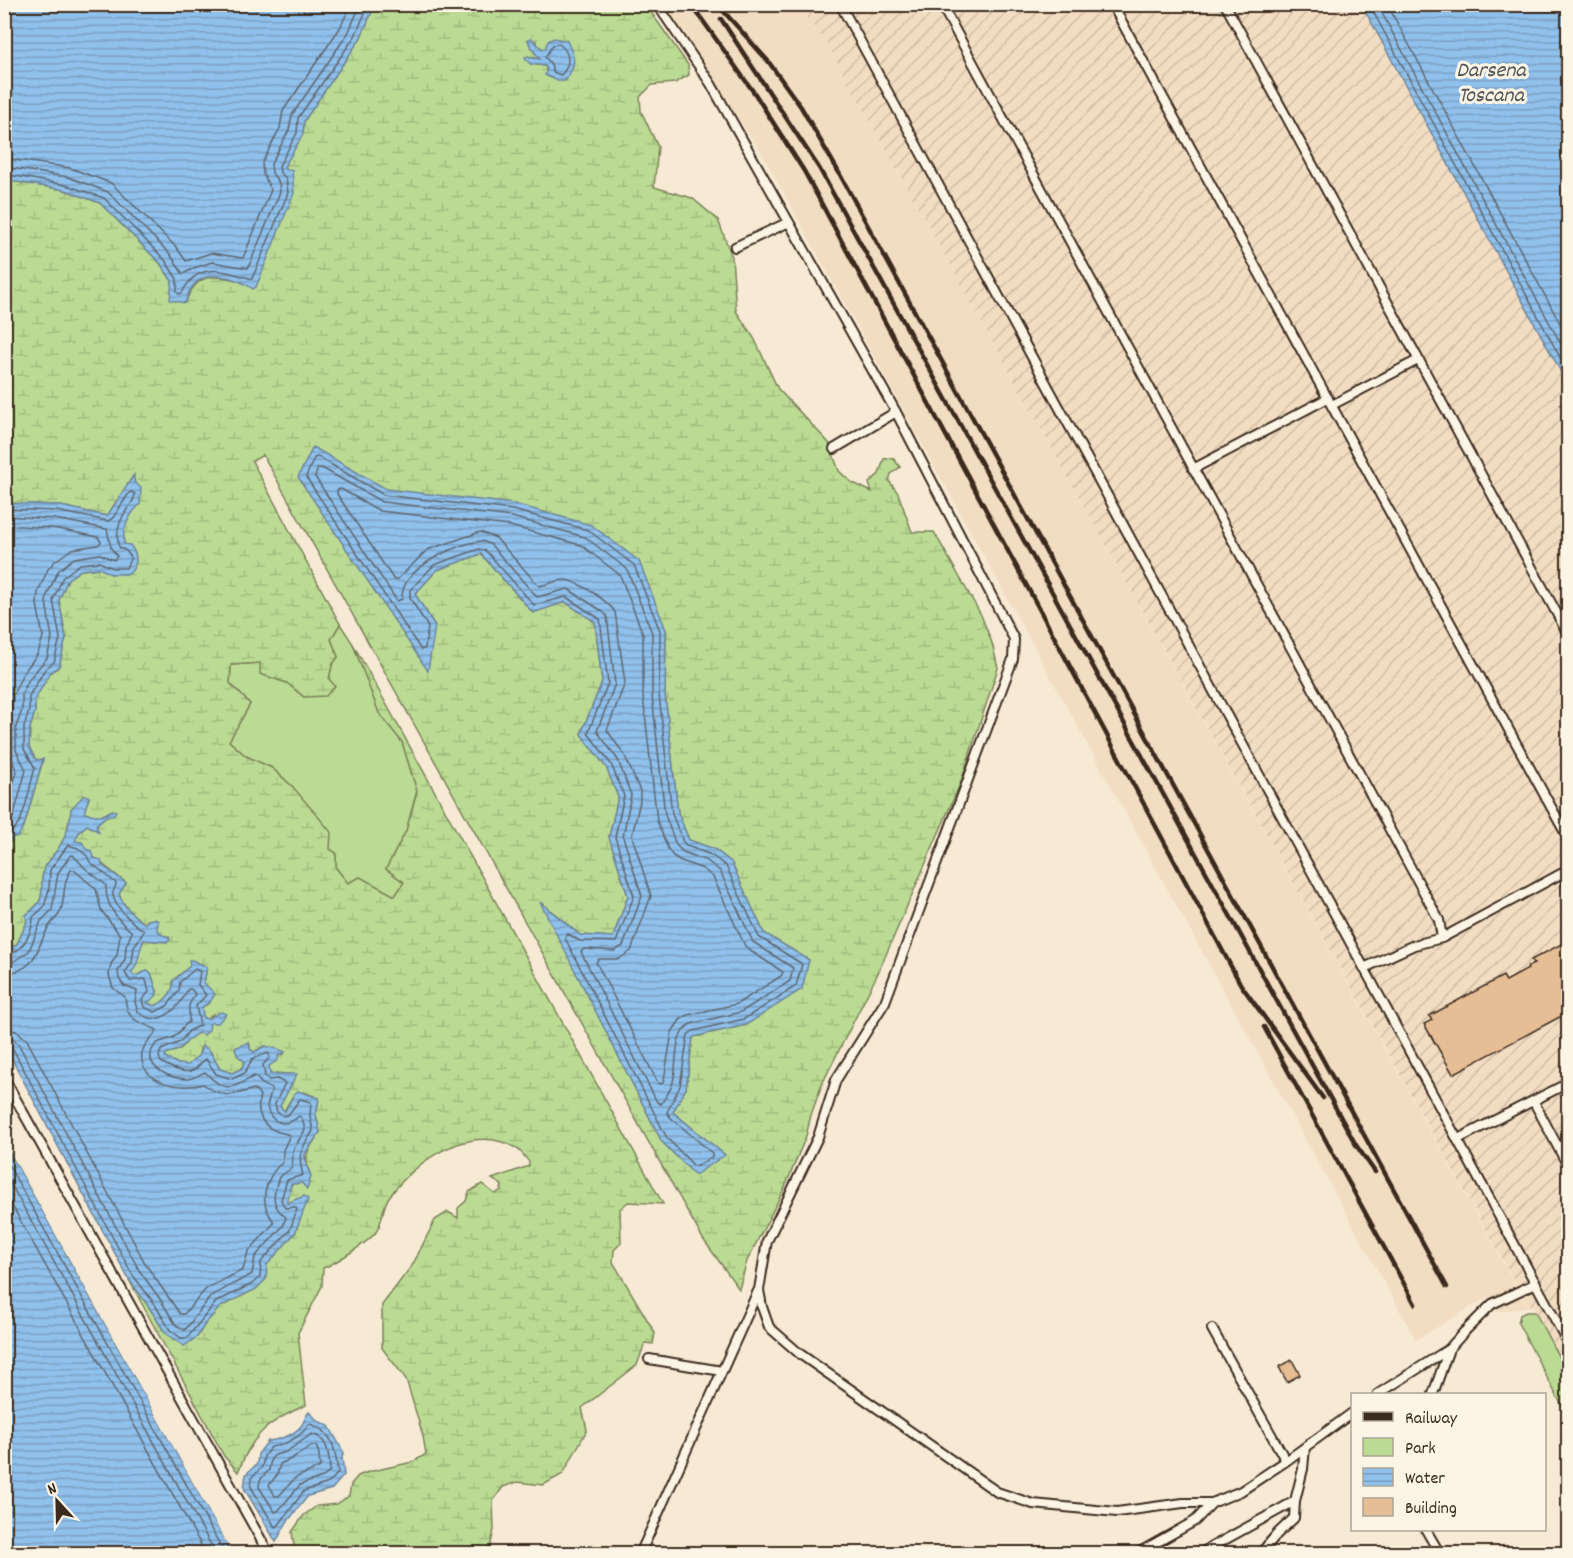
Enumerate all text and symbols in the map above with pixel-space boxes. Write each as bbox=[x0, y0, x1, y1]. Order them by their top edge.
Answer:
water label: Darsena Toscana bbox=[1456, 56, 1527, 112]
legend bbox=[1351, 1393, 1546, 1531]
text: Railway bbox=[1405, 1407, 1458, 1432]
text: Park bbox=[1405, 1437, 1436, 1462]
text: Water bbox=[1405, 1467, 1445, 1492]
north arrow bbox=[27, 1471, 87, 1531]
text: N bbox=[44, 1477, 60, 1502]
text: Building bbox=[1405, 1497, 1457, 1522]

